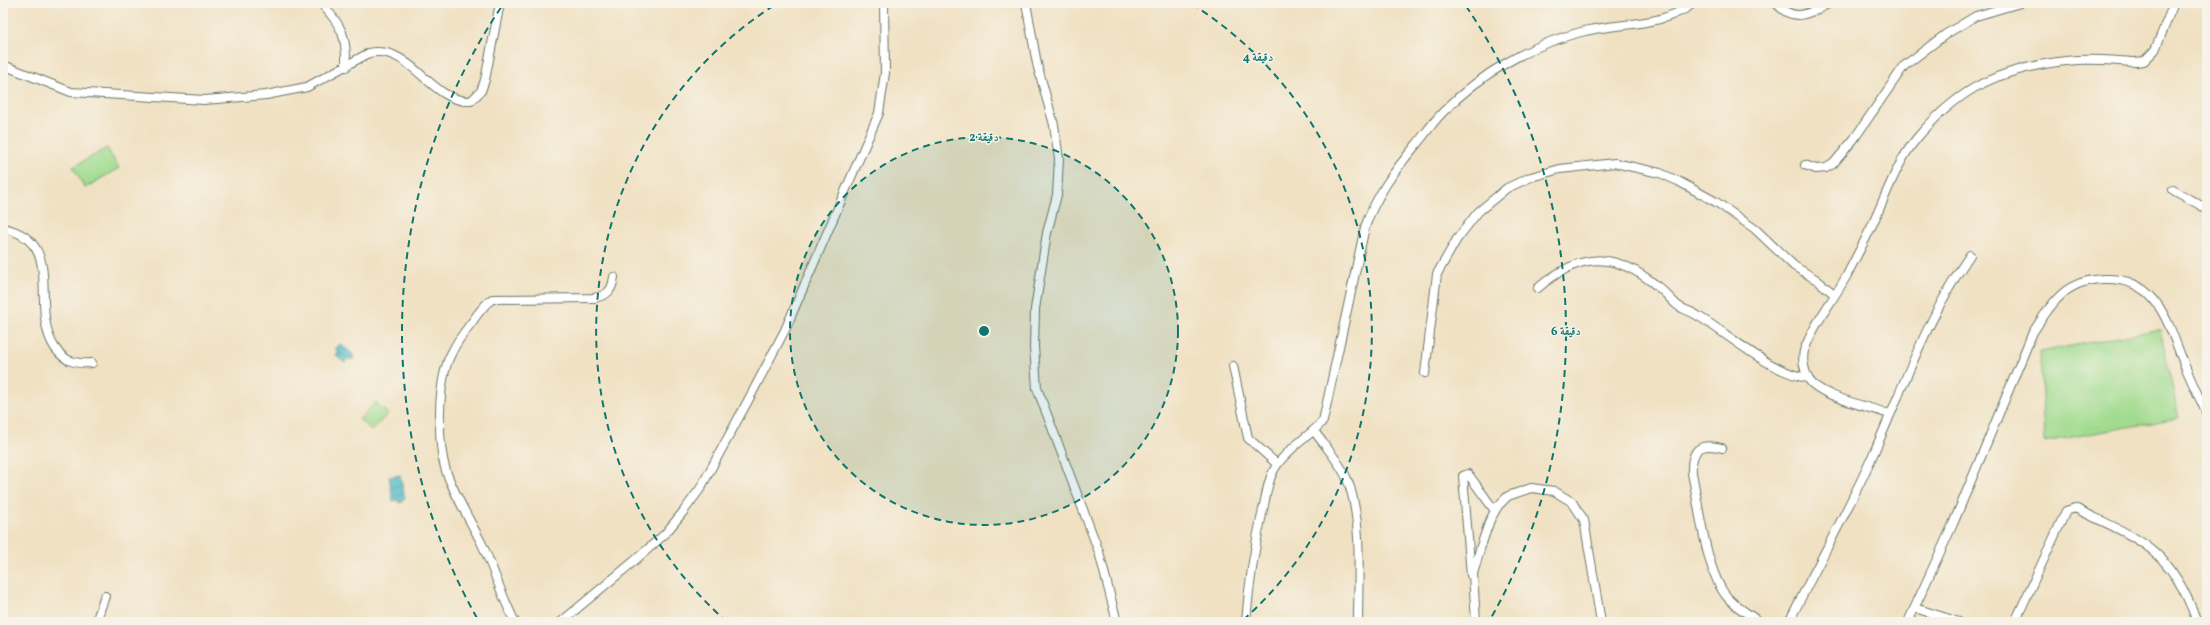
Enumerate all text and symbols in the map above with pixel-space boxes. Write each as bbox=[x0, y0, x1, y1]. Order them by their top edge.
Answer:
text: 4 دقيقة bbox=[1243, 50, 1273, 66]
text: 2 دقيقة bbox=[969, 130, 999, 146]
centre of rings bbox=[977, 324, 991, 338]
text: 6 دقيقة bbox=[1551, 324, 1581, 340]

